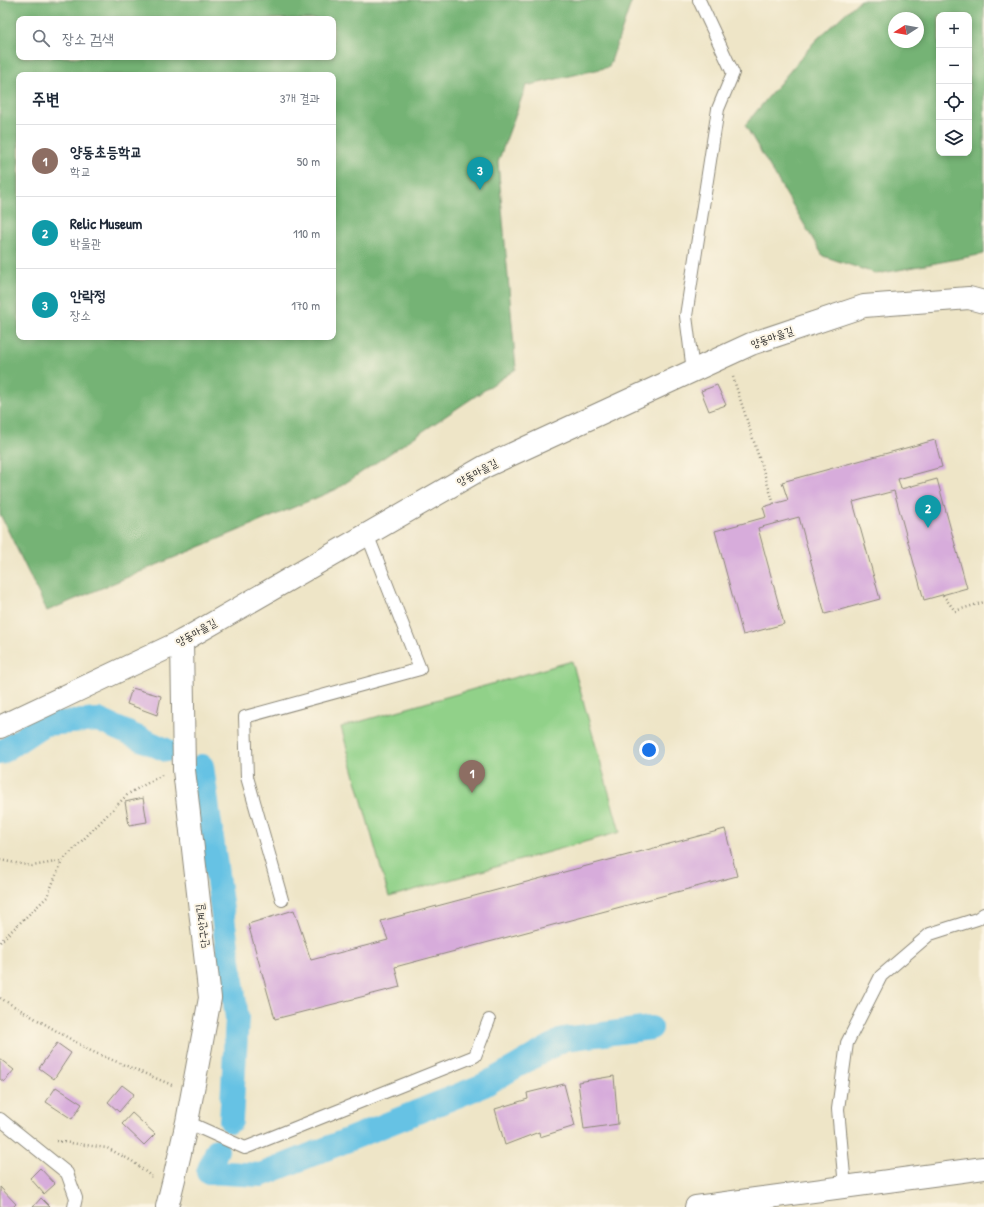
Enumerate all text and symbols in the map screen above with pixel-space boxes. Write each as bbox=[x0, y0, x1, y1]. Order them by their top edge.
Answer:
north arrow bbox=[888, 12, 924, 48]
map controls bbox=[936, 12, 972, 156]
button: + bbox=[936, 12, 972, 48]
search box bbox=[16, 16, 336, 60]
icon: search bbox=[30, 27, 52, 49]
text: 장소 검색 bbox=[62, 28, 114, 49]
button: − bbox=[936, 48, 972, 84]
button: locate bbox=[936, 84, 972, 120]
text: 주변 bbox=[32, 87, 59, 110]
text: 3개 결과 bbox=[280, 89, 320, 107]
button: layers bbox=[936, 120, 972, 156]
text: 양동초등학교 bbox=[70, 141, 142, 162]
text: 1 bbox=[43, 152, 47, 170]
text: 50 m bbox=[297, 152, 320, 170]
pin: 3 bbox=[467, 157, 493, 190]
text: 학교 bbox=[70, 162, 91, 180]
text: Relic Museum bbox=[70, 213, 142, 234]
text: 2 bbox=[42, 224, 48, 242]
text: 110 m bbox=[293, 224, 320, 242]
text: 박물관 bbox=[70, 234, 101, 252]
text: 안락정 bbox=[70, 285, 106, 306]
text: 3 bbox=[42, 296, 48, 314]
text: 170 m bbox=[291, 296, 320, 314]
text: 장소 bbox=[70, 306, 91, 324]
street label: 양동마을길 bbox=[749, 323, 795, 351]
street label: 양동마을길 bbox=[454, 455, 500, 489]
pin: 2 bbox=[915, 495, 941, 528]
street label: 양동마을길 bbox=[173, 615, 219, 649]
your location bbox=[639, 740, 659, 760]
pin: 1 bbox=[459, 760, 485, 793]
street label: 단구안계길 bbox=[192, 903, 212, 949]

